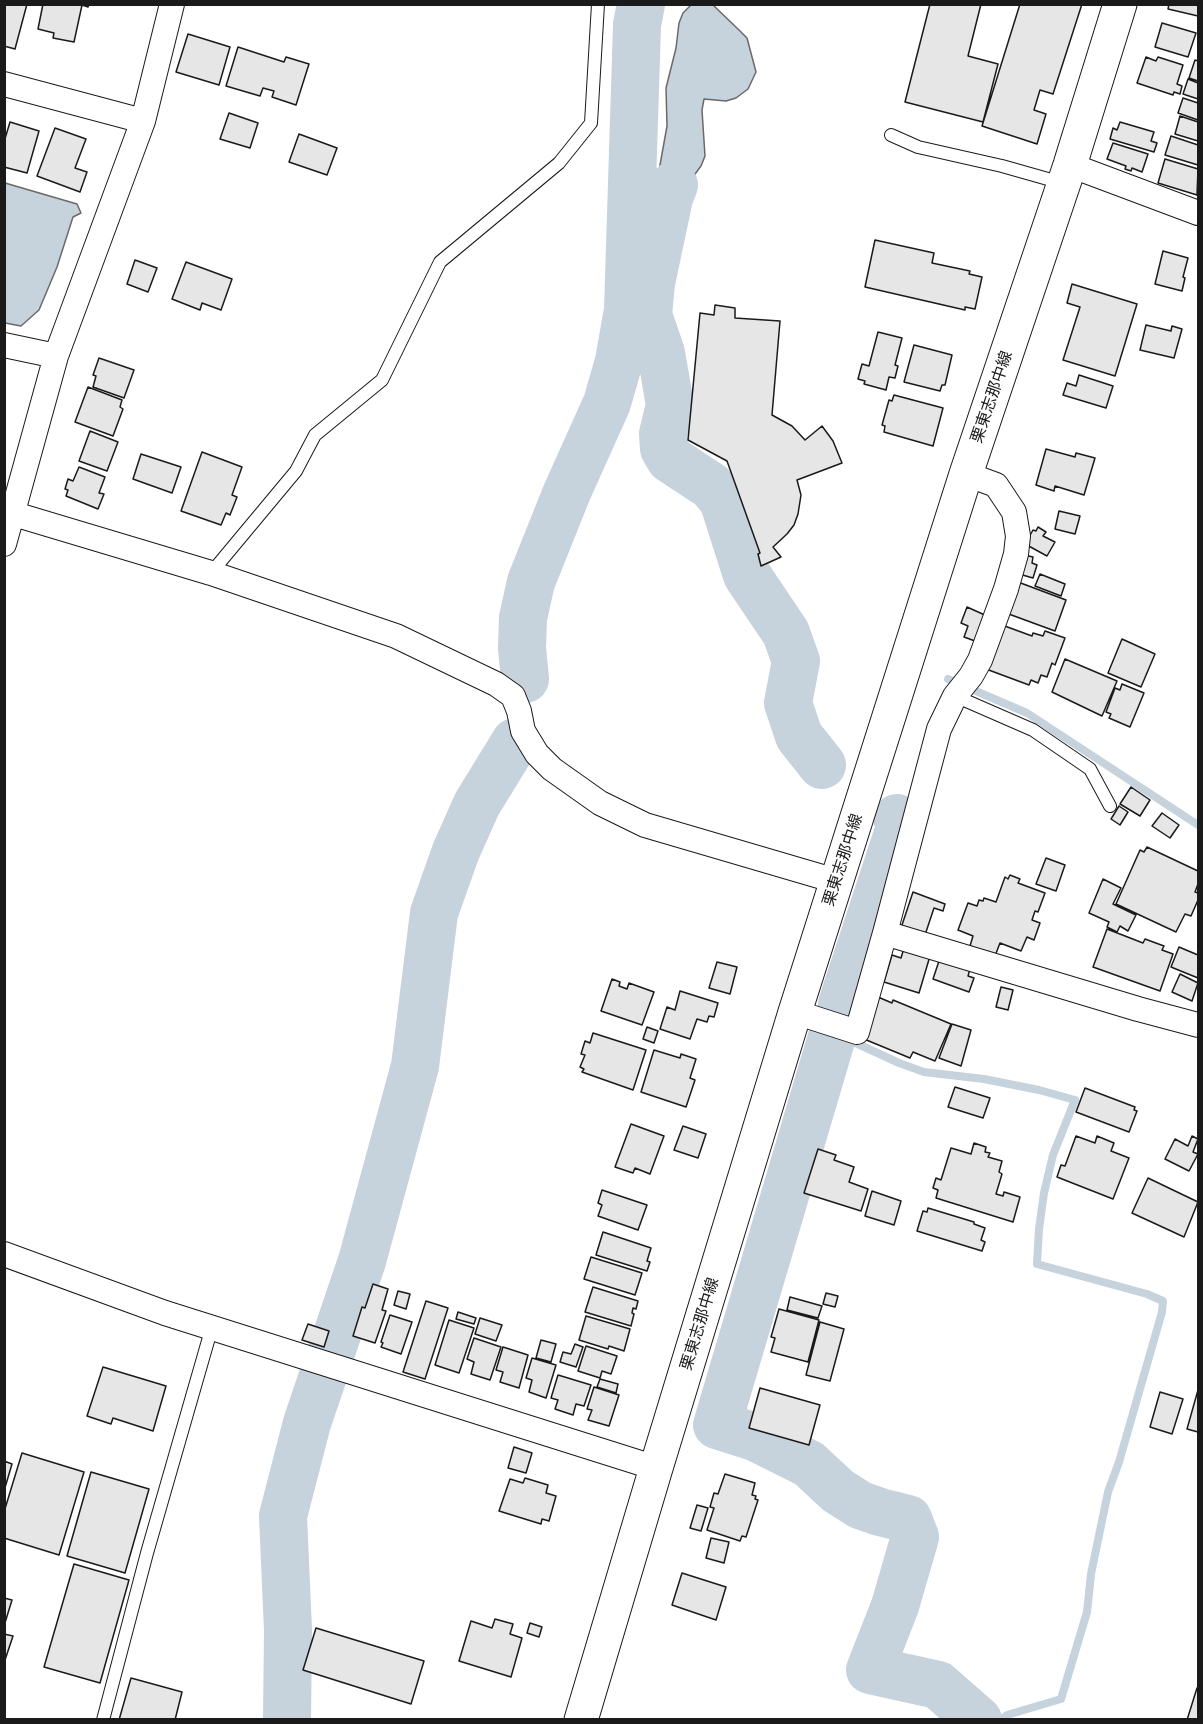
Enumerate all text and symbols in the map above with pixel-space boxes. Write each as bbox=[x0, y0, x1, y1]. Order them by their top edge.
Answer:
street label: 栗東志那中線 bbox=[967, 348, 1017, 446]
street label: 栗東志那中線 bbox=[819, 811, 867, 909]
street label: 栗東志那中線 bbox=[677, 1275, 723, 1373]

